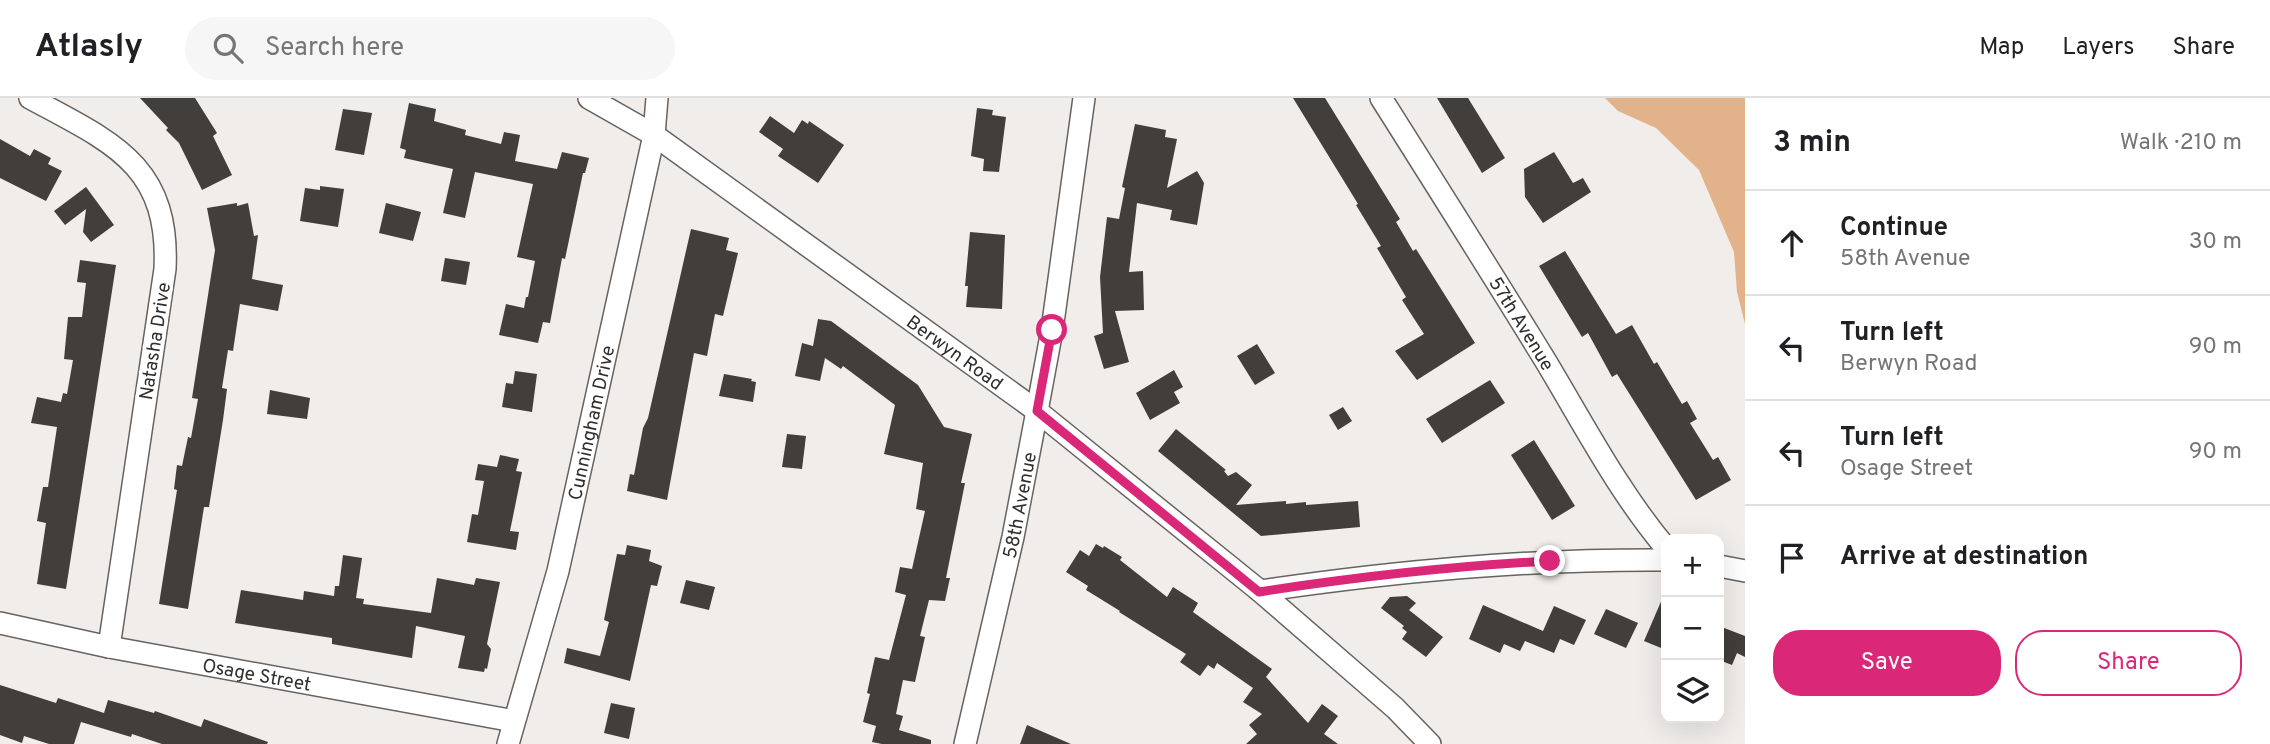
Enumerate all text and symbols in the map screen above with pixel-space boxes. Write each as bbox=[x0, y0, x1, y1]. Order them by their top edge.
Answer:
search box bbox=[185, 17, 675, 80]
text: Atlasly bbox=[35, 27, 143, 69]
icon: search bbox=[209, 29, 247, 67]
text: Search here bbox=[265, 32, 404, 65]
text: Map bbox=[1979, 33, 2024, 63]
text: Layers bbox=[2062, 33, 2134, 63]
text: Share bbox=[2172, 33, 2235, 63]
text: 3 min bbox=[1773, 125, 1851, 162]
text: Walk · 210 m bbox=[2120, 129, 2242, 158]
text: Continue bbox=[1840, 212, 1948, 245]
icon: ahead bbox=[1773, 224, 1811, 262]
text: 30 m bbox=[2189, 228, 2242, 257]
text: 58th Avenue bbox=[1840, 245, 1970, 274]
street label: 57th Avenue bbox=[1483, 273, 1559, 376]
street label: Natasha Drive bbox=[135, 281, 177, 402]
street label: Berwyn Road bbox=[901, 311, 1007, 397]
route start bbox=[1036, 314, 1067, 345]
text: Turn left bbox=[1840, 317, 1944, 350]
icon: left bbox=[1773, 329, 1811, 367]
text: 90 m bbox=[2189, 333, 2242, 362]
street label: Cunningham Drive bbox=[564, 343, 621, 503]
text: Berwyn Road bbox=[1840, 350, 1977, 379]
text: Turn left bbox=[1840, 422, 1944, 455]
icon: left bbox=[1773, 434, 1811, 472]
text: 90 m bbox=[2189, 438, 2242, 467]
street label: 58th Avenue bbox=[998, 450, 1043, 561]
text: Osage Street bbox=[1840, 455, 1973, 484]
map controls bbox=[1661, 534, 1724, 723]
button: + bbox=[1661, 534, 1724, 597]
icon: arrive bbox=[1773, 539, 1811, 577]
text: Arrive at destination bbox=[1840, 541, 2088, 574]
route end bbox=[1534, 545, 1565, 576]
button: − bbox=[1661, 597, 1724, 660]
button: Save bbox=[1773, 630, 2001, 696]
button: Share bbox=[2015, 630, 2242, 696]
street label: Osage Street bbox=[200, 654, 313, 698]
button: layers bbox=[1661, 660, 1724, 723]

